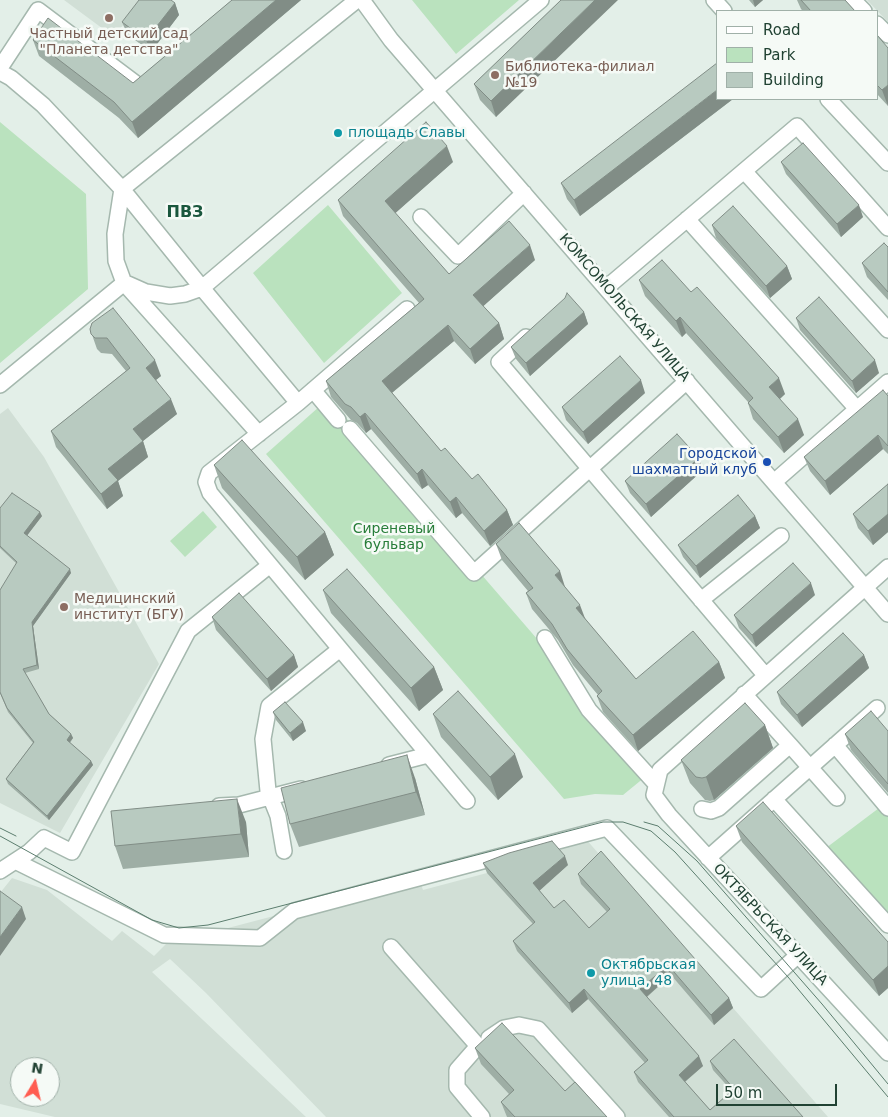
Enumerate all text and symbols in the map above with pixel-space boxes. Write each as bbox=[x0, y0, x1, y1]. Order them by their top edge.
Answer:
legend bbox=[716, 10, 878, 100]
marker: Частный детский сад "Планета детства" bbox=[103, 12, 115, 24]
text: Road bbox=[763, 21, 801, 39]
place label: Частный детский сад "Планета детства" bbox=[30, 26, 188, 58]
text: Park bbox=[763, 46, 795, 64]
place label: Библиотека-филиал №19 bbox=[505, 59, 654, 92]
marker: Библиотека-филиал №19 bbox=[489, 69, 501, 81]
text: Building bbox=[763, 71, 824, 89]
place label: площадь Славы bbox=[348, 125, 465, 141]
marker: площадь Славы bbox=[332, 127, 344, 139]
district label: ПВЗ bbox=[167, 203, 203, 223]
street label: КОМСОМОЛЬСКАЯ УЛИЦА bbox=[555, 231, 693, 385]
place label: Городской шахматный клуб bbox=[632, 446, 757, 478]
marker: Городской шахматный клуб bbox=[761, 456, 773, 468]
park label: Сиреневый бульвар bbox=[353, 521, 435, 554]
place label: Медицинский институт (БГУ) bbox=[74, 591, 184, 624]
marker: Медицинский институт (БГУ) bbox=[58, 601, 70, 613]
street label: ОКТЯБРЬСКАЯ УЛИЦА bbox=[709, 861, 831, 989]
place label: Октябрьская улица, 48 bbox=[601, 957, 696, 990]
marker: Октябрьская улица, 48 bbox=[585, 967, 597, 979]
north arrow bbox=[10, 1057, 60, 1107]
text: N bbox=[30, 1059, 44, 1077]
scale bar bbox=[718, 1074, 839, 1106]
text: 50 m bbox=[724, 1084, 762, 1102]

